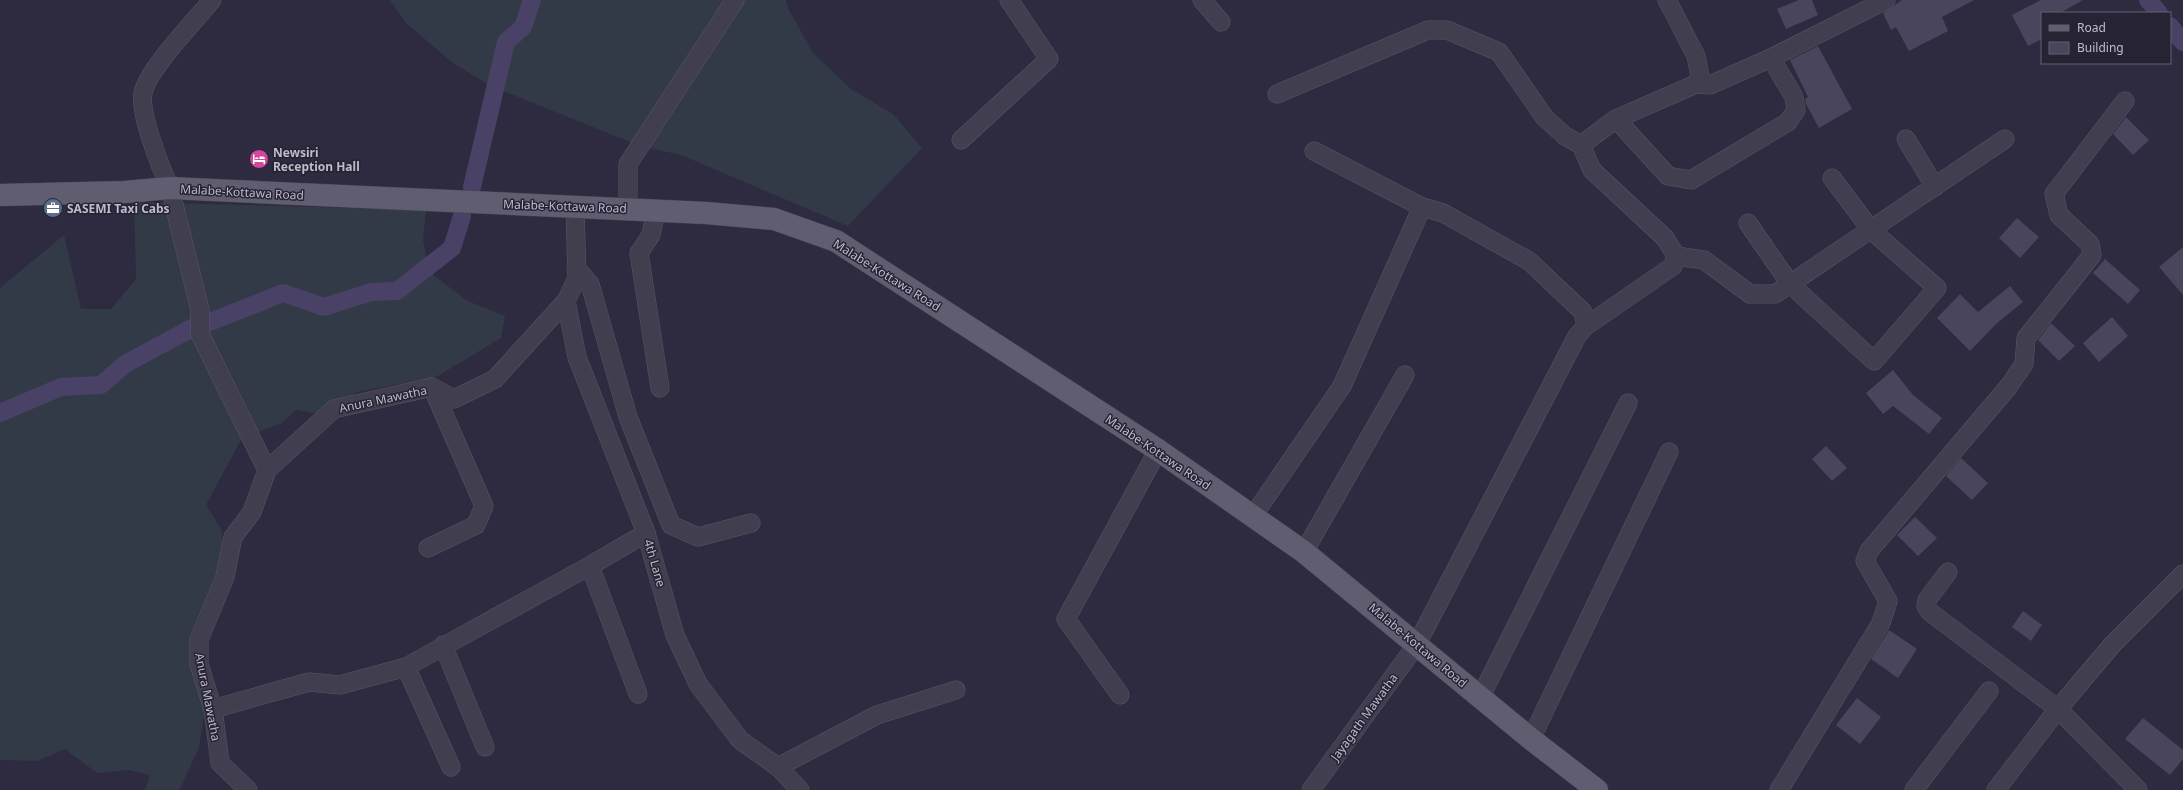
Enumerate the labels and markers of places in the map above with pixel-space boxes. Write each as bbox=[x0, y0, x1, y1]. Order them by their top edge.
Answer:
place label: Newsiri Reception Hall bbox=[273, 144, 360, 175]
hotel icon: Newsiri Reception Hall bbox=[248, 148, 270, 170]
office icon: SASEMI Taxi Cabs bbox=[42, 197, 64, 219]
place label: SASEMI Taxi Cabs bbox=[67, 200, 170, 217]

